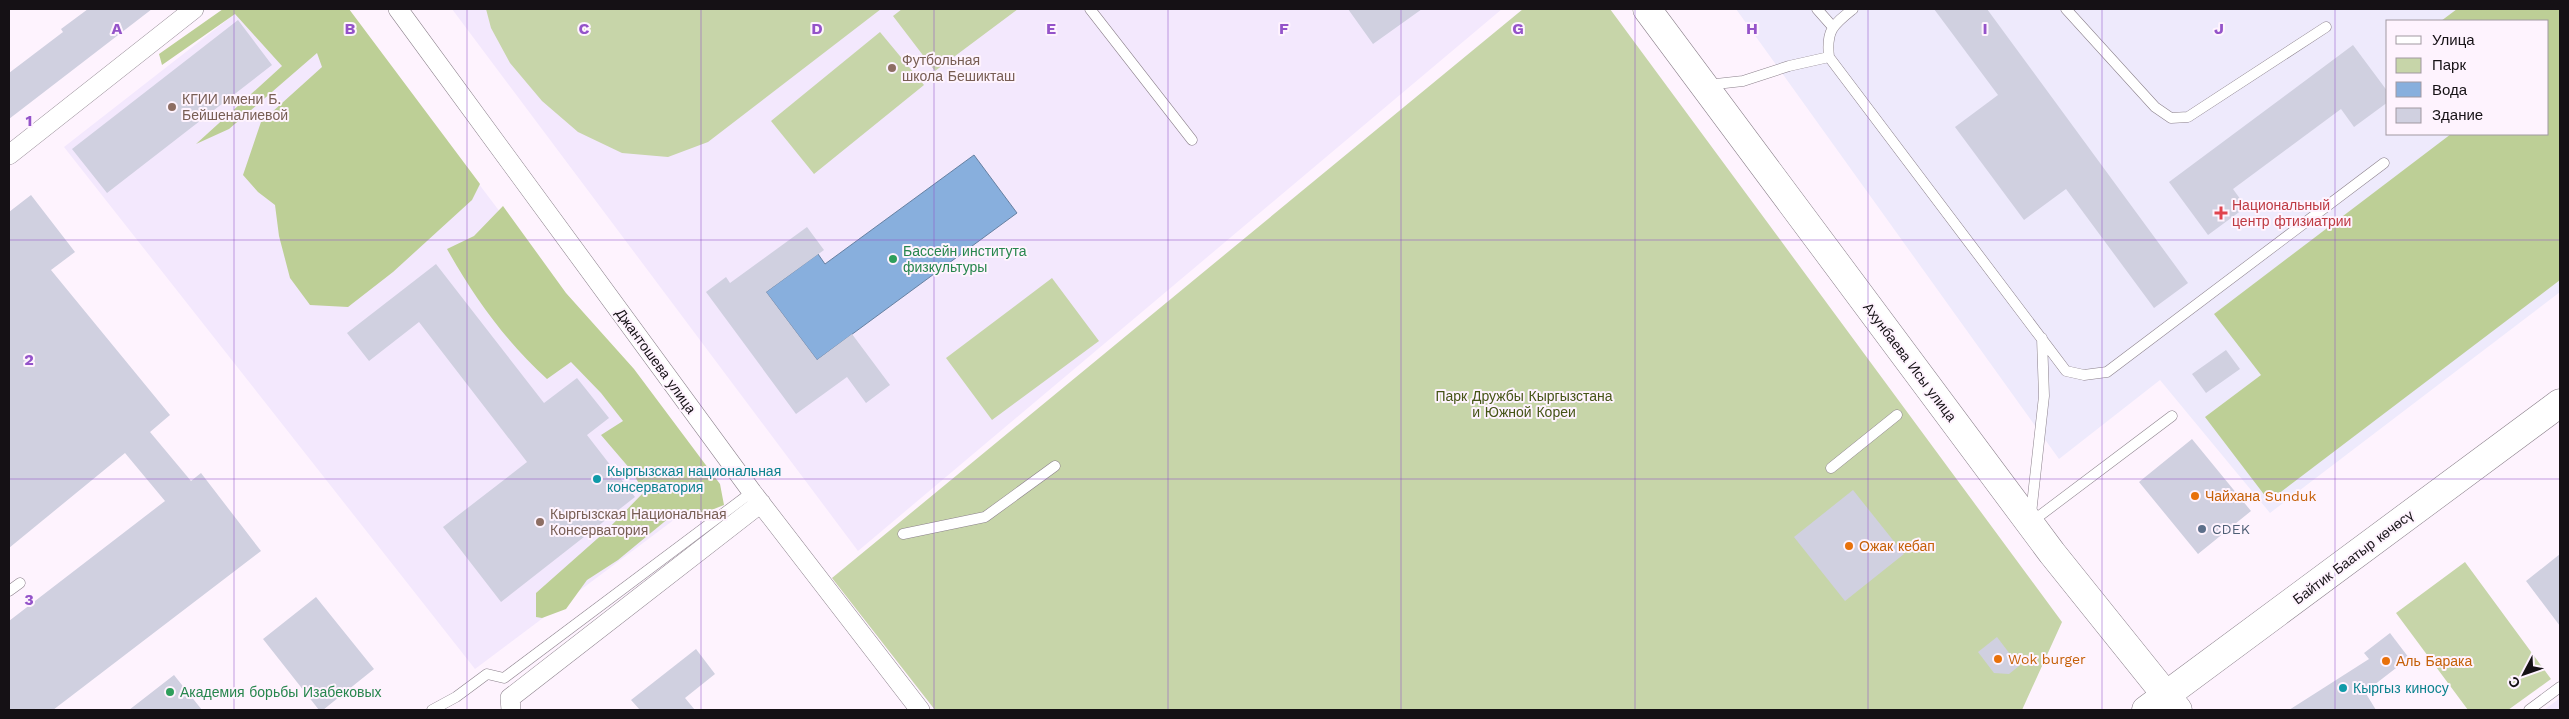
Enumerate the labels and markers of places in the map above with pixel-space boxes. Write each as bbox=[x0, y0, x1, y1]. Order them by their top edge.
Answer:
place label: Футбольная школа Бешикташ bbox=[902, 52, 1015, 84]
marker: Футбольная школа Бешикташ bbox=[886, 62, 898, 74]
place label: КГИИ имени Б. Бейшеналиевой bbox=[182, 91, 288, 123]
marker: КГИИ имени Б. Бейшеналиевой bbox=[166, 101, 178, 113]
place label: Национальный центр фтизиатрии bbox=[2232, 197, 2351, 229]
marker: Национальный центр фтизиатрии bbox=[2214, 206, 2228, 220]
place label: Бассейн института физкультуры bbox=[903, 243, 1027, 275]
marker: Бассейн института физкультуры bbox=[887, 253, 899, 265]
place label: Кыргызская национальная консерватория bbox=[607, 463, 781, 495]
marker: Кыргызская национальная консерватория bbox=[591, 473, 603, 485]
place label: Чайхана Sunduk bbox=[2205, 488, 2316, 504]
marker: Чайхана Sunduk bbox=[2189, 490, 2201, 502]
place label: Кыргызская Национальная Консерватория bbox=[550, 506, 727, 538]
marker: Кыргызская Национальная Консерватория bbox=[534, 516, 546, 528]
place label: CDEK bbox=[2212, 521, 2250, 537]
marker: CDEK bbox=[2196, 523, 2208, 535]
place label: Ожак кебап bbox=[1859, 538, 1935, 554]
marker: Ожак кебап bbox=[1843, 540, 1855, 552]
place label: Wok burger bbox=[2008, 651, 2086, 667]
marker: Wok burger bbox=[1992, 653, 2004, 665]
place label: Аль Барака bbox=[2396, 653, 2473, 669]
marker: Аль Барака bbox=[2380, 655, 2392, 667]
place label: Кыргыз киносу bbox=[2353, 680, 2449, 696]
marker: Кыргыз киносу bbox=[2337, 682, 2349, 694]
place label: Академия борьбы Изабековых bbox=[180, 684, 382, 700]
marker: Академия борьбы Изабековых bbox=[164, 686, 176, 698]

